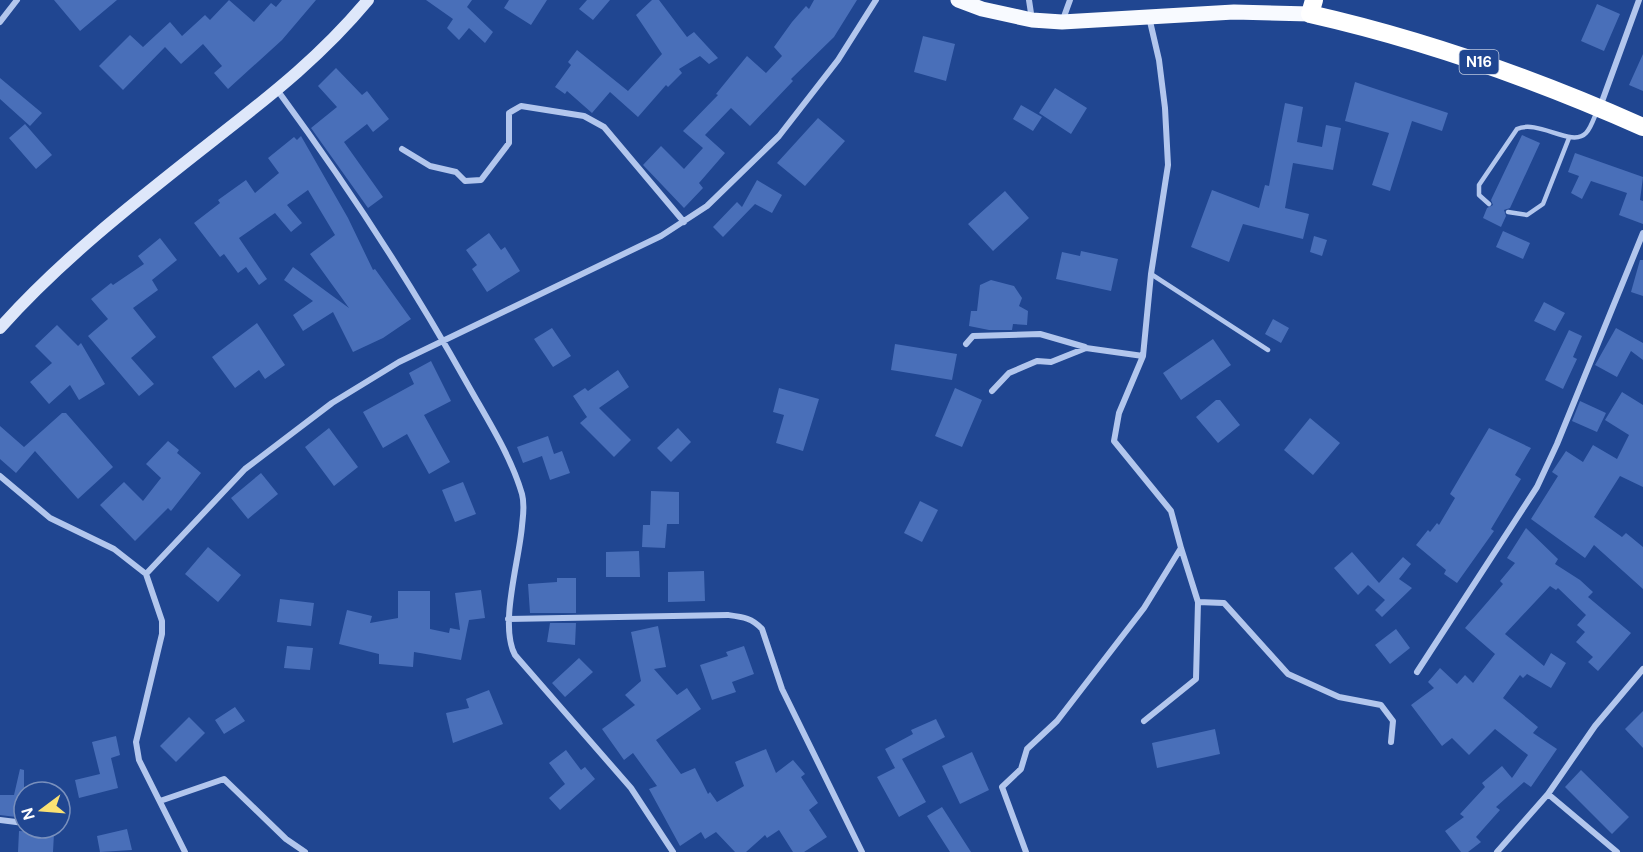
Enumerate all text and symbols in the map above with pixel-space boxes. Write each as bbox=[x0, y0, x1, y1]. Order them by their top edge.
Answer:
road number: N16 bbox=[1460, 50, 1498, 74]
north arrow bbox=[12, 780, 72, 840]
text: N bbox=[16, 805, 40, 823]

